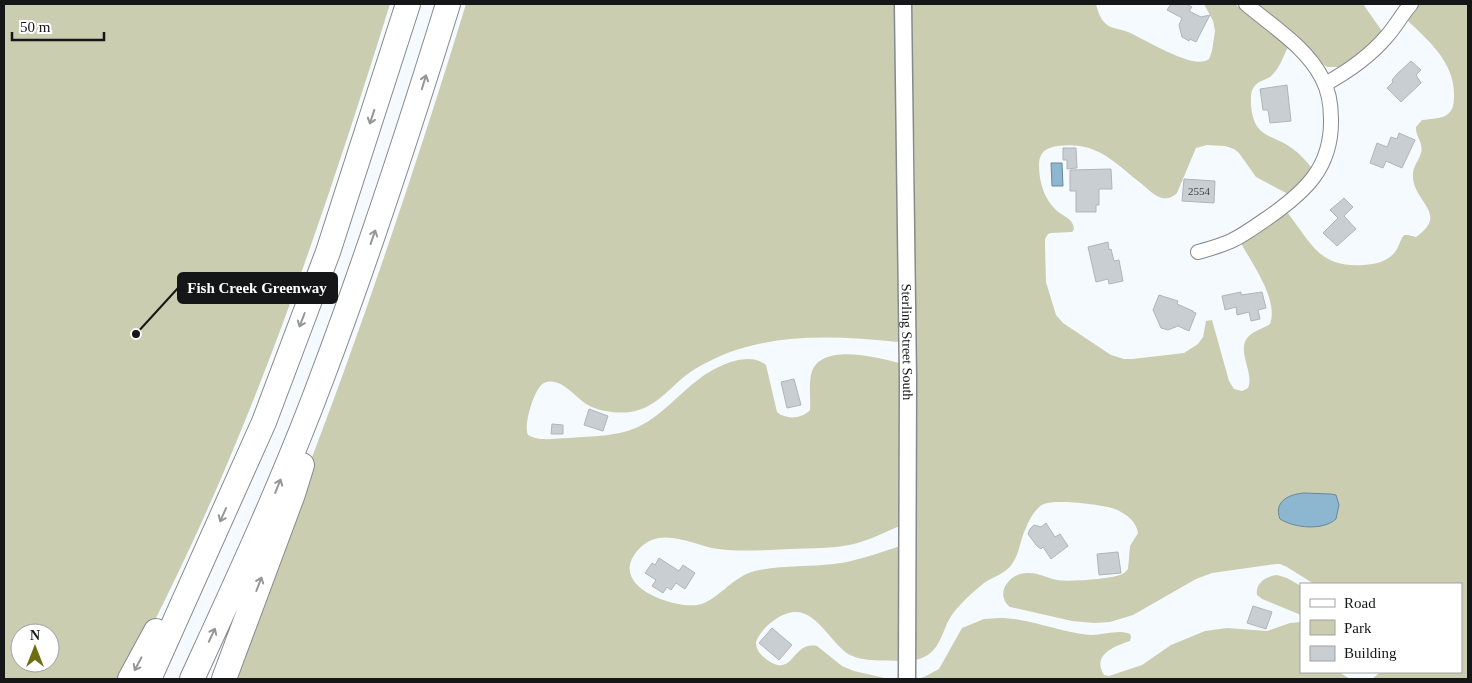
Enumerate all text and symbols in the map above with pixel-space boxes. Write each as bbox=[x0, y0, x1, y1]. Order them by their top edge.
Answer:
scale bar bbox=[12, 10, 105, 42]
text: 50 m bbox=[20, 19, 51, 35]
one-way arrow bbox=[419, 74, 429, 90]
one-way arrow bbox=[367, 109, 377, 125]
house number: 2554 bbox=[1188, 185, 1211, 197]
one-way arrow bbox=[369, 229, 378, 245]
callout: Fish Creek Greenway bbox=[178, 273, 337, 303]
text: Fish Creek Greenway bbox=[187, 280, 327, 296]
street label: Sterling Street South bbox=[899, 284, 915, 400]
one-way arrow bbox=[297, 312, 306, 327]
one-way arrow bbox=[274, 479, 283, 495]
one-way arrow bbox=[217, 507, 227, 522]
one-way arrow bbox=[255, 577, 264, 593]
legend bbox=[1300, 583, 1462, 673]
text: Road bbox=[1344, 595, 1376, 611]
text: Park bbox=[1344, 620, 1372, 636]
north arrow bbox=[10, 623, 60, 673]
text: N bbox=[30, 628, 40, 643]
one-way arrow bbox=[208, 628, 218, 643]
text: Building bbox=[1344, 645, 1397, 661]
one-way arrow bbox=[133, 656, 142, 671]

